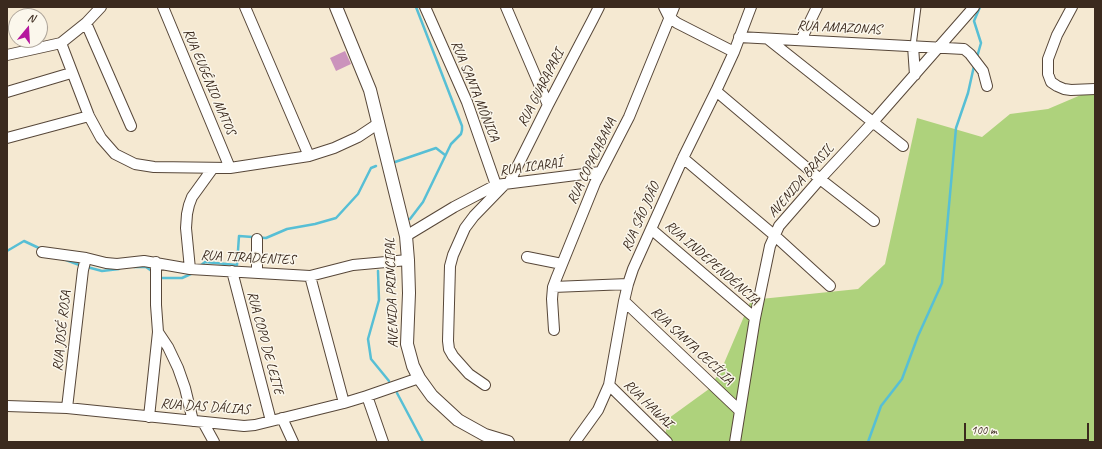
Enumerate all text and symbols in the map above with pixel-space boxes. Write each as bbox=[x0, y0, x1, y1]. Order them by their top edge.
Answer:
north arrow bbox=[8, 8, 48, 48]
text: N bbox=[26, 10, 37, 25]
street label: RUA AMAZONAS bbox=[797, 17, 881, 39]
street label: RUA EUGÊNIO MATOS bbox=[179, 26, 239, 138]
street label: RUA SANTA MÔNICA bbox=[447, 38, 503, 144]
street label: RUA GUARAPARI bbox=[514, 47, 568, 129]
street label: RUA COPACABANA bbox=[564, 115, 620, 207]
street label: AVENIDA BRASIL bbox=[765, 141, 837, 221]
street label: RUA ICARAÍ bbox=[499, 154, 563, 180]
street label: RUA SÃO JOÃO bbox=[618, 180, 664, 254]
street label: RUA INDEPENDÊNCIA bbox=[661, 217, 763, 309]
street label: AVENIDA PRINCIPAL bbox=[382, 238, 402, 348]
street label: RUA TIRADENTES bbox=[200, 247, 296, 269]
street label: RUA JOSÉ ROSA bbox=[49, 290, 75, 372]
street label: RUA COPO DE LEITE bbox=[243, 290, 287, 396]
street label: RUA SANTA CECÍLIA bbox=[647, 303, 737, 389]
street label: RUA HAWAI bbox=[620, 377, 676, 431]
street label: RUA DAS DÁLIAS bbox=[160, 396, 250, 418]
scale bar bbox=[966, 415, 1091, 441]
text: 100 m bbox=[971, 422, 997, 438]

